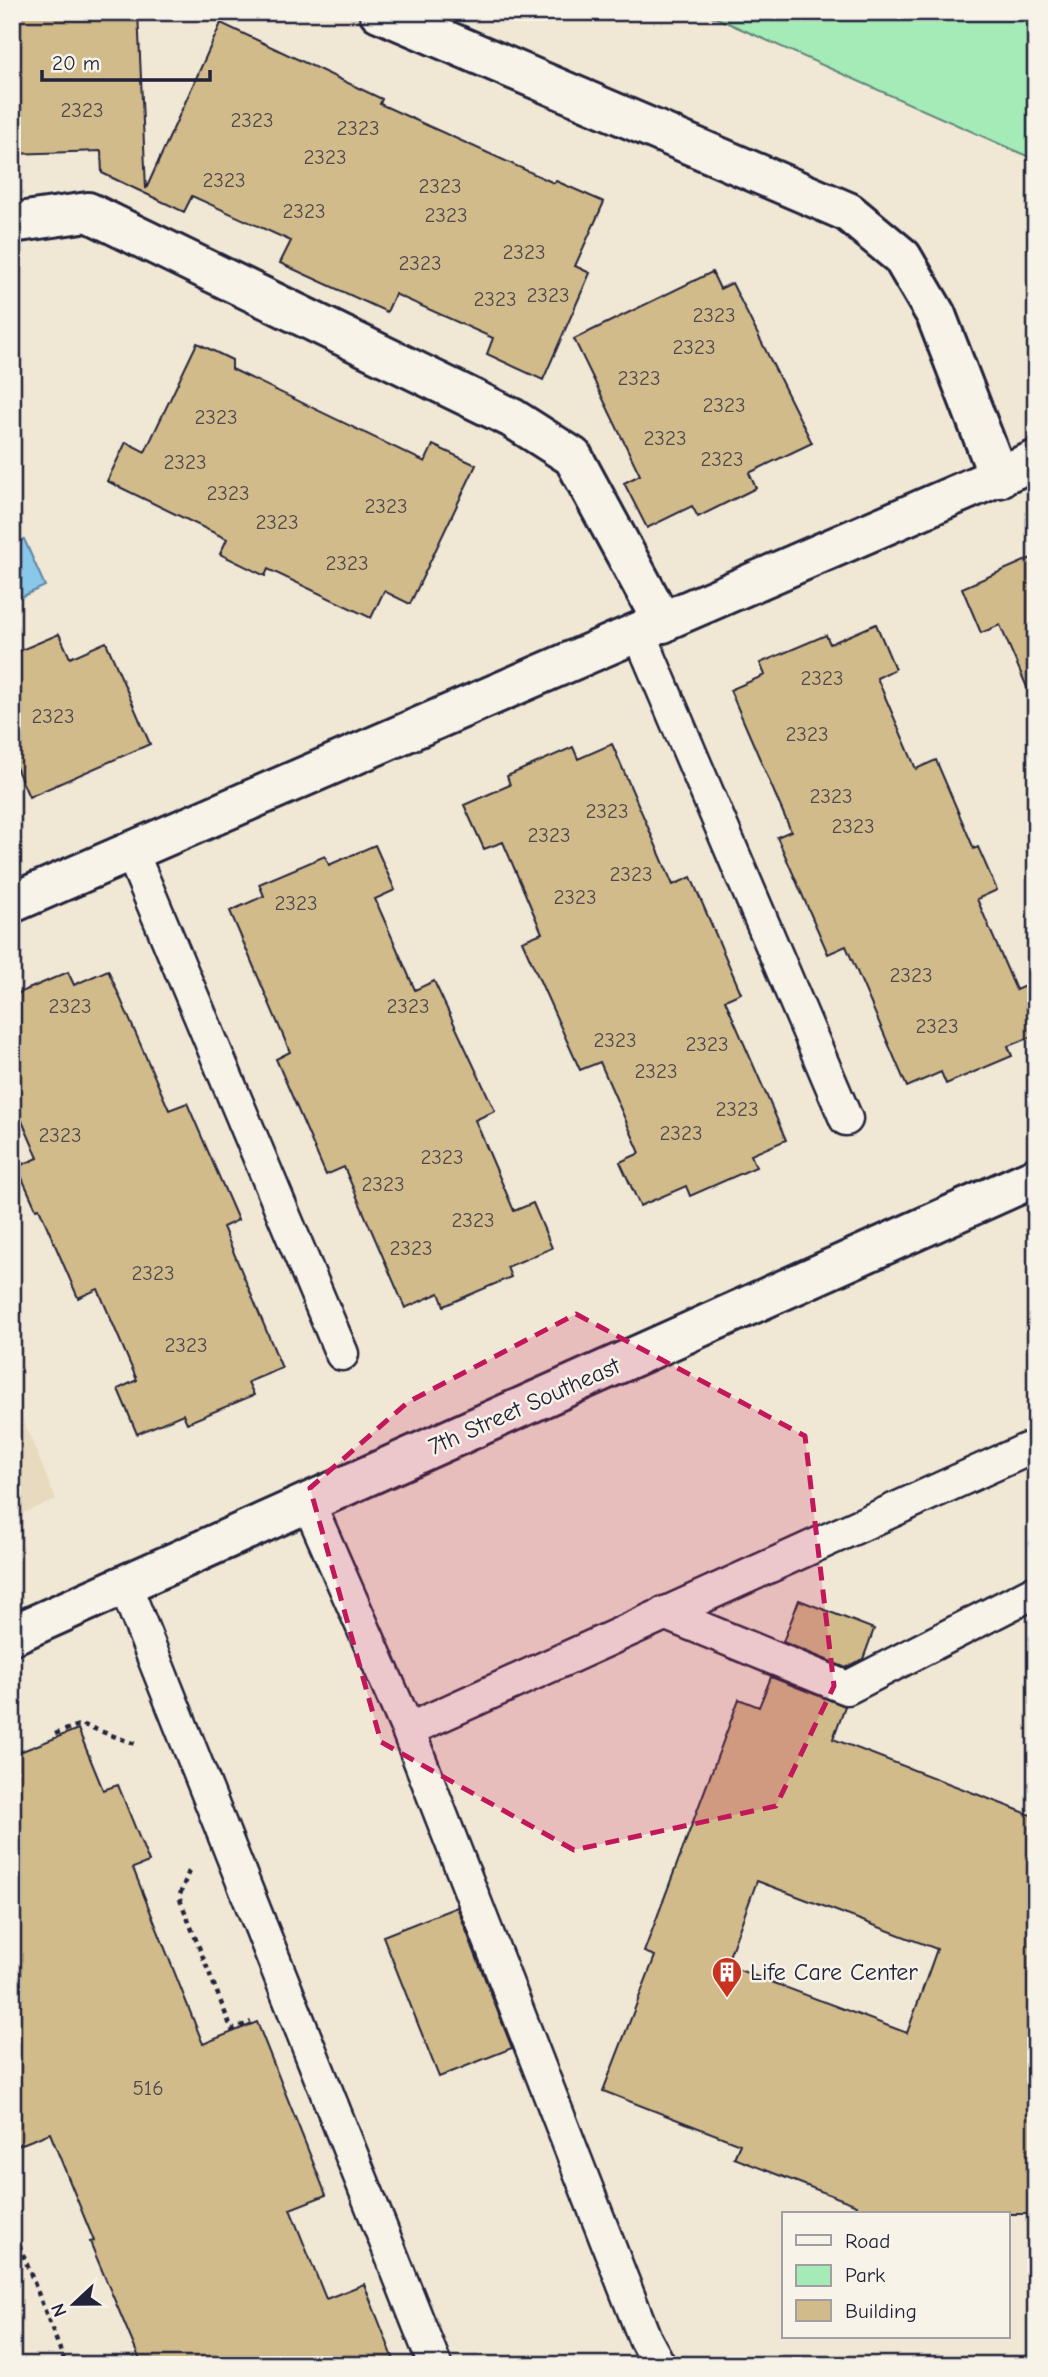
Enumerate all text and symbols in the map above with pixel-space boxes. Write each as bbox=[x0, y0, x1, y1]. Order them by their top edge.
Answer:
scale bar bbox=[42, 38, 210, 82]
text: 20 m bbox=[52, 51, 100, 75]
house number: 2323 bbox=[60, 98, 104, 122]
house number: 2323 bbox=[230, 108, 274, 132]
house number: 2323 bbox=[336, 116, 380, 140]
house number: 2323 bbox=[303, 145, 347, 169]
house number: 2323 bbox=[202, 168, 246, 192]
house number: 2323 bbox=[418, 174, 462, 198]
house number: 2323 bbox=[282, 199, 326, 223]
house number: 2323 bbox=[424, 203, 468, 227]
house number: 2323 bbox=[502, 240, 546, 264]
house number: 2323 bbox=[398, 251, 442, 275]
house number: 2323 bbox=[526, 283, 570, 307]
house number: 2323 bbox=[473, 287, 517, 311]
house number: 2323 bbox=[692, 303, 736, 327]
house number: 2323 bbox=[672, 335, 716, 359]
house number: 2323 bbox=[617, 366, 661, 390]
house number: 2323 bbox=[702, 393, 746, 417]
house number: 2323 bbox=[194, 405, 238, 429]
house number: 2323 bbox=[643, 426, 687, 450]
house number: 2323 bbox=[700, 447, 744, 471]
house number: 2323 bbox=[163, 450, 207, 474]
house number: 2323 bbox=[206, 481, 250, 505]
house number: 2323 bbox=[364, 494, 408, 518]
house number: 2323 bbox=[255, 510, 299, 534]
house number: 2323 bbox=[325, 551, 369, 575]
house number: 2323 bbox=[800, 666, 844, 690]
house number: 2323 bbox=[31, 704, 75, 728]
house number: 2323 bbox=[785, 722, 829, 746]
house number: 2323 bbox=[809, 784, 853, 808]
house number: 2323 bbox=[585, 799, 629, 823]
house number: 2323 bbox=[831, 814, 875, 838]
house number: 2323 bbox=[527, 823, 571, 847]
house number: 2323 bbox=[609, 862, 653, 886]
house number: 2323 bbox=[553, 885, 597, 909]
house number: 2323 bbox=[274, 891, 318, 915]
house number: 2323 bbox=[889, 963, 933, 987]
house number: 2323 bbox=[48, 994, 92, 1018]
house number: 2323 bbox=[386, 994, 430, 1018]
house number: 2323 bbox=[915, 1014, 959, 1038]
house number: 2323 bbox=[593, 1028, 637, 1052]
house number: 2323 bbox=[685, 1032, 729, 1056]
house number: 2323 bbox=[634, 1059, 678, 1083]
house number: 2323 bbox=[715, 1097, 759, 1121]
house number: 2323 bbox=[659, 1121, 703, 1145]
house number: 2323 bbox=[38, 1123, 82, 1147]
house number: 2323 bbox=[420, 1145, 464, 1169]
house number: 2323 bbox=[361, 1172, 405, 1196]
house number: 2323 bbox=[451, 1208, 495, 1232]
house number: 2323 bbox=[389, 1236, 433, 1260]
house number: 2323 bbox=[131, 1261, 175, 1285]
house number: 2323 bbox=[164, 1333, 208, 1357]
street label: 7th Street Southeast bbox=[424, 1351, 625, 1461]
building icon: Life Care Center bbox=[710, 1955, 744, 1999]
place label: Life Care Center bbox=[750, 1958, 918, 1986]
house number: 516 bbox=[132, 2076, 164, 2100]
legend bbox=[782, 2212, 1010, 2338]
text: Road bbox=[845, 2229, 890, 2253]
text: Park bbox=[845, 2263, 885, 2287]
north arrow bbox=[38, 2268, 108, 2338]
text: Building bbox=[845, 2299, 917, 2323]
text: N bbox=[47, 2300, 72, 2320]

